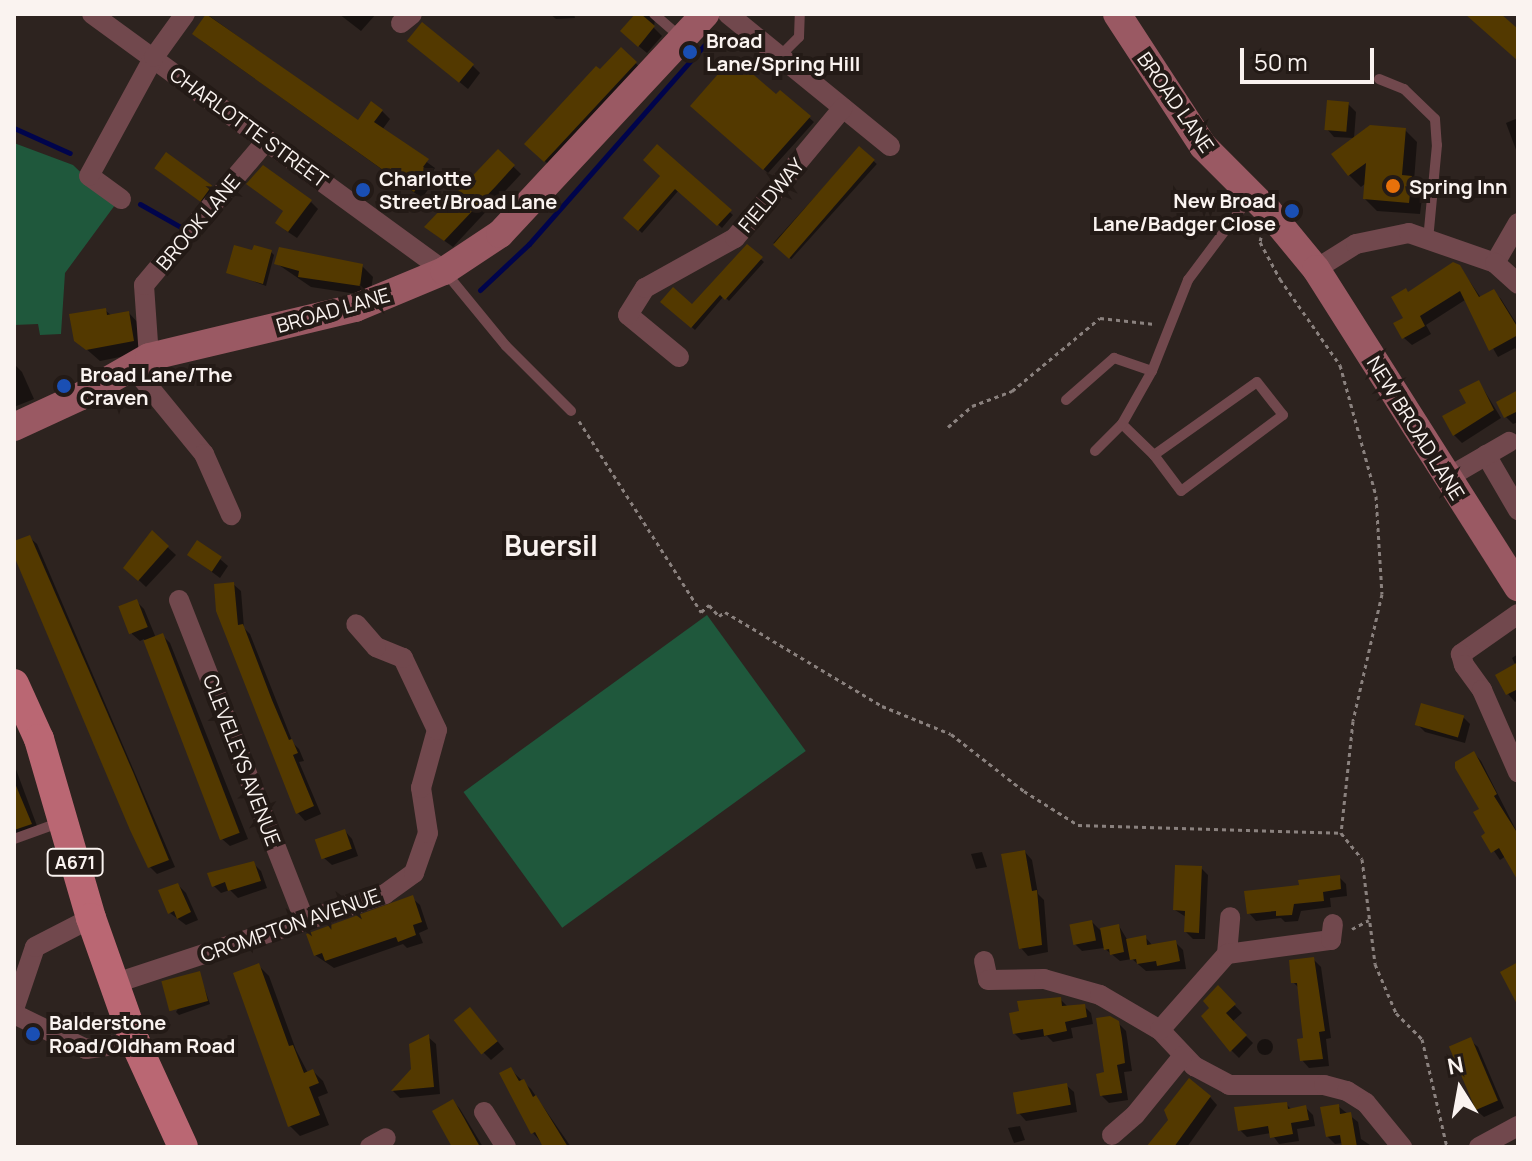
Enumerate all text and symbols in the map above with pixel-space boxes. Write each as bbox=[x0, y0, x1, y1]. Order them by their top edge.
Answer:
place label: Broad Lane/Spring Hill bbox=[706, 28, 860, 75]
scale bar bbox=[1244, 32, 1378, 82]
marker: Broad Lane/Spring Hill bbox=[681, 43, 699, 61]
text: 50 m bbox=[1254, 45, 1308, 78]
street label: BROAD LANE bbox=[1133, 47, 1219, 157]
street label: CHARLOTTE STREET bbox=[165, 62, 333, 192]
street label: FIELDWAY bbox=[733, 153, 809, 237]
place label: Charlotte Street/Broad Lane bbox=[379, 166, 557, 213]
street label: BROOK LANE bbox=[151, 169, 245, 275]
place label: Spring Inn bbox=[1409, 174, 1508, 198]
marker: Spring Inn bbox=[1384, 177, 1402, 195]
marker: Charlotte Street/Broad Lane bbox=[354, 181, 372, 199]
place label: New Broad Lane/Badger Close bbox=[1093, 188, 1276, 235]
marker: New Broad Lane/Badger Close bbox=[1283, 202, 1301, 220]
street label: BROAD LANE bbox=[273, 282, 393, 338]
street label: NEW BROAD LANE bbox=[1362, 352, 1470, 504]
place label: Broad Lane/The Craven bbox=[80, 362, 233, 409]
marker: Broad Lane/The Craven bbox=[55, 377, 73, 395]
district label: Buersil bbox=[504, 528, 598, 562]
street label: CLEVELEYS AVENUE bbox=[198, 671, 286, 849]
road number: A671 bbox=[45, 848, 105, 876]
street label: CROMPTON AVENUE bbox=[197, 883, 383, 967]
place label: Balderstone Road/Oldham Road bbox=[49, 1010, 235, 1057]
marker: Balderstone Road/Oldham Road bbox=[24, 1025, 42, 1043]
north arrow bbox=[1420, 1049, 1500, 1129]
text: N bbox=[1445, 1049, 1466, 1082]

